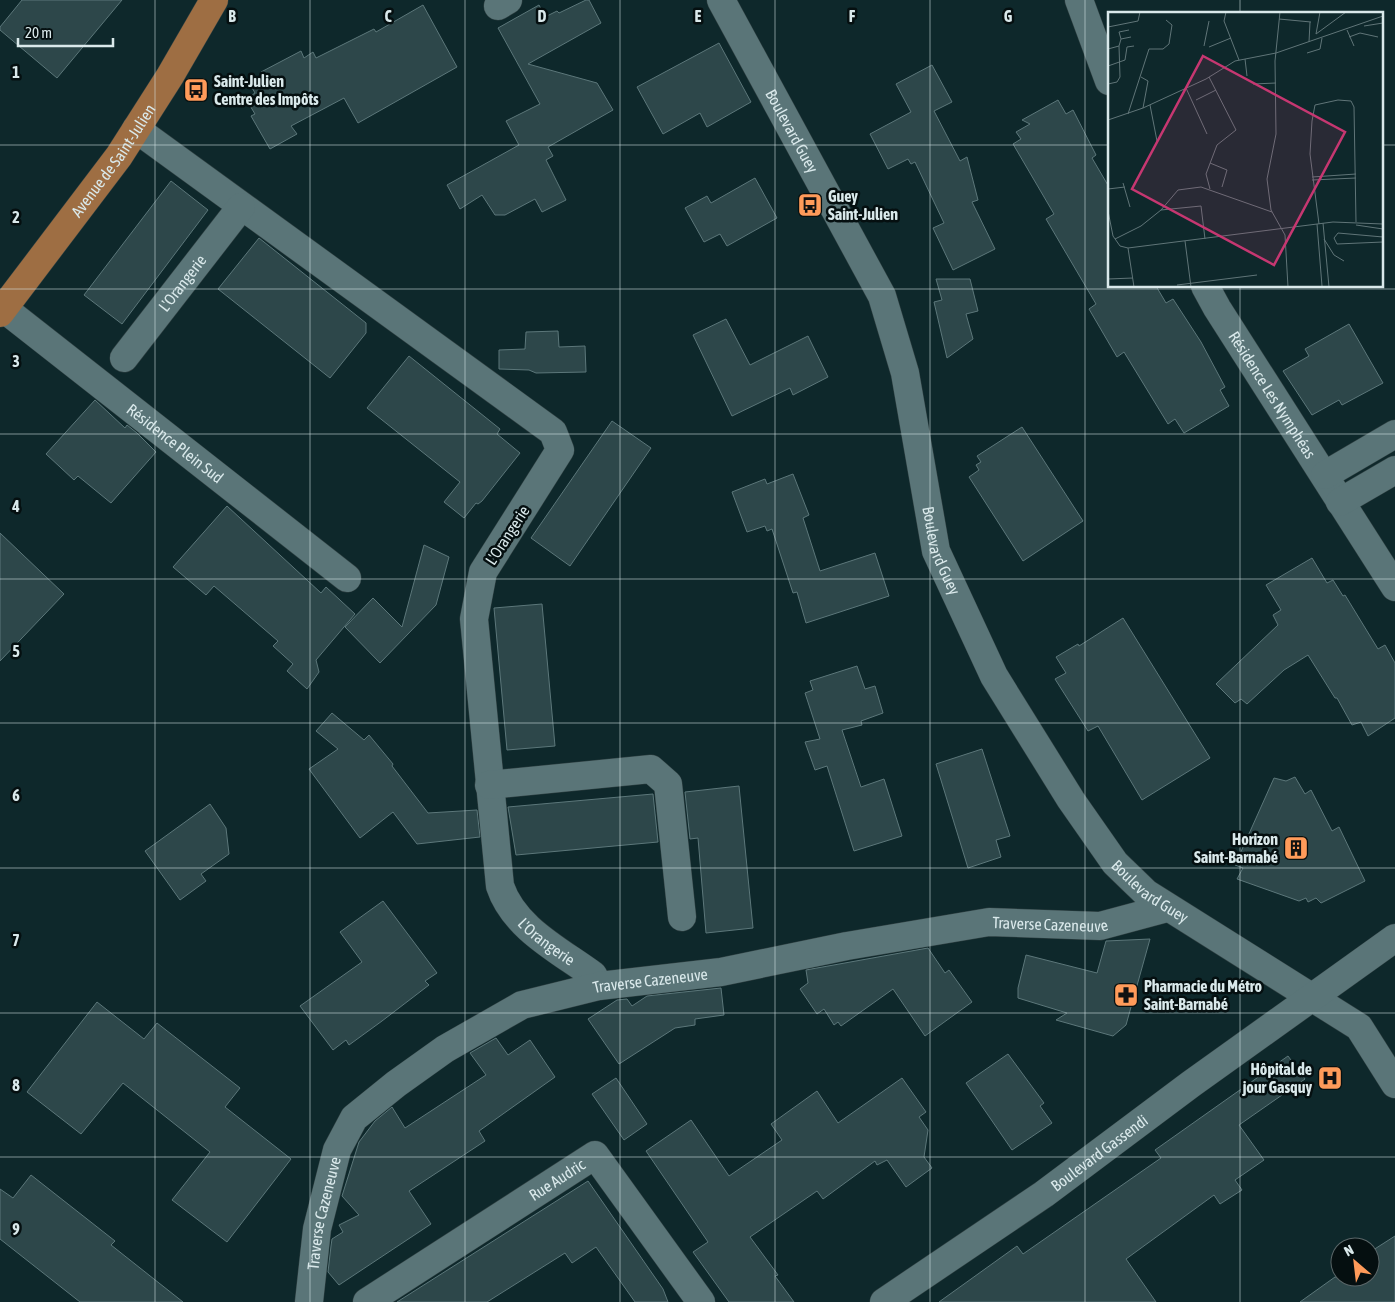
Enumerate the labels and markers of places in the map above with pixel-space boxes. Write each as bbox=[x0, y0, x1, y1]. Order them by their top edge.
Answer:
place label: Saint-Julien Centre des Impôts bbox=[214, 72, 319, 108]
bus stop icon: Saint-Julien Centre des Impôts bbox=[183, 77, 209, 103]
place label: Guey Saint-Julien bbox=[828, 187, 898, 223]
bus stop icon: Guey Saint-Julien bbox=[797, 192, 823, 218]
place label: Horizon Saint-Barnabé bbox=[1194, 830, 1278, 866]
building icon: Horizon Saint-Barnabé bbox=[1283, 835, 1309, 861]
place label: Pharmacie du Métro Saint-Barnabé bbox=[1144, 977, 1263, 1013]
pharmacy icon: Pharmacie du Métro Saint-Barnabé bbox=[1113, 982, 1139, 1008]
place label: Hôpital de jour Gasquy bbox=[1242, 1060, 1312, 1096]
hospital icon: Hôpital de jour Gasquy bbox=[1317, 1065, 1343, 1091]

